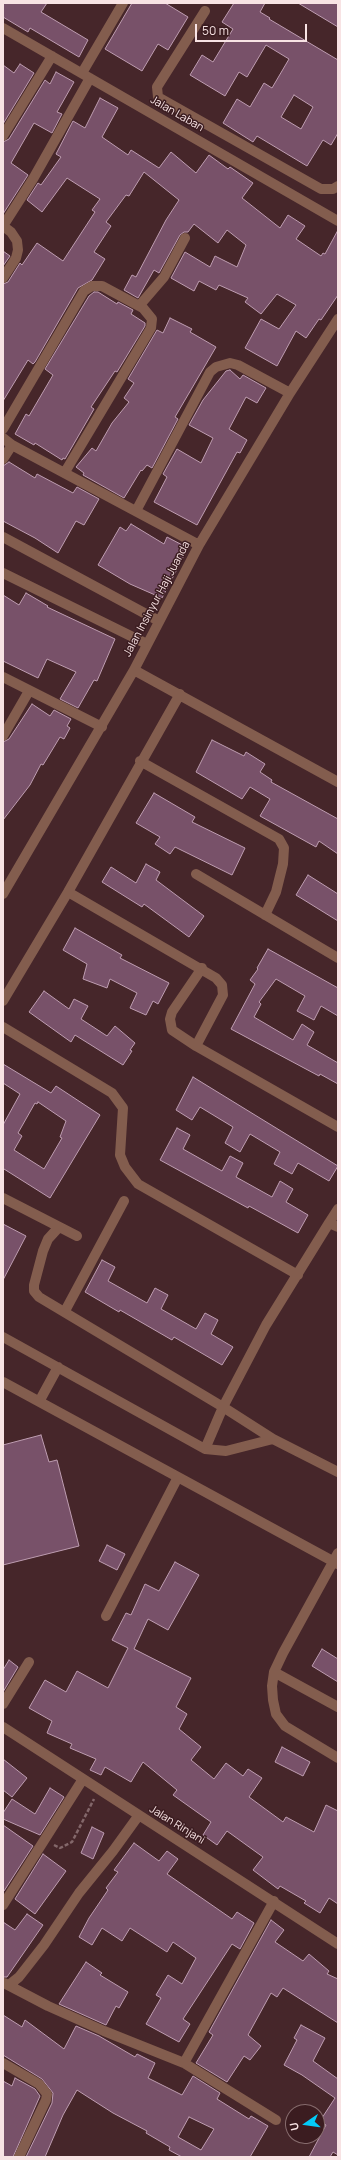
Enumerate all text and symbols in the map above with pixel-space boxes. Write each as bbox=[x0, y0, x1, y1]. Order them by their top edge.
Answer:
scale bar bbox=[197, 16, 309, 42]
text: 50 m bbox=[202, 22, 229, 39]
street label: Jalan Laban bbox=[148, 93, 206, 135]
street label: Jalan Insinyur Haji Juanda bbox=[121, 539, 193, 659]
street label: Jalan Rinjani bbox=[147, 1803, 207, 1847]
north arrow bbox=[285, 2104, 325, 2144]
text: U bbox=[286, 2121, 302, 2132]

